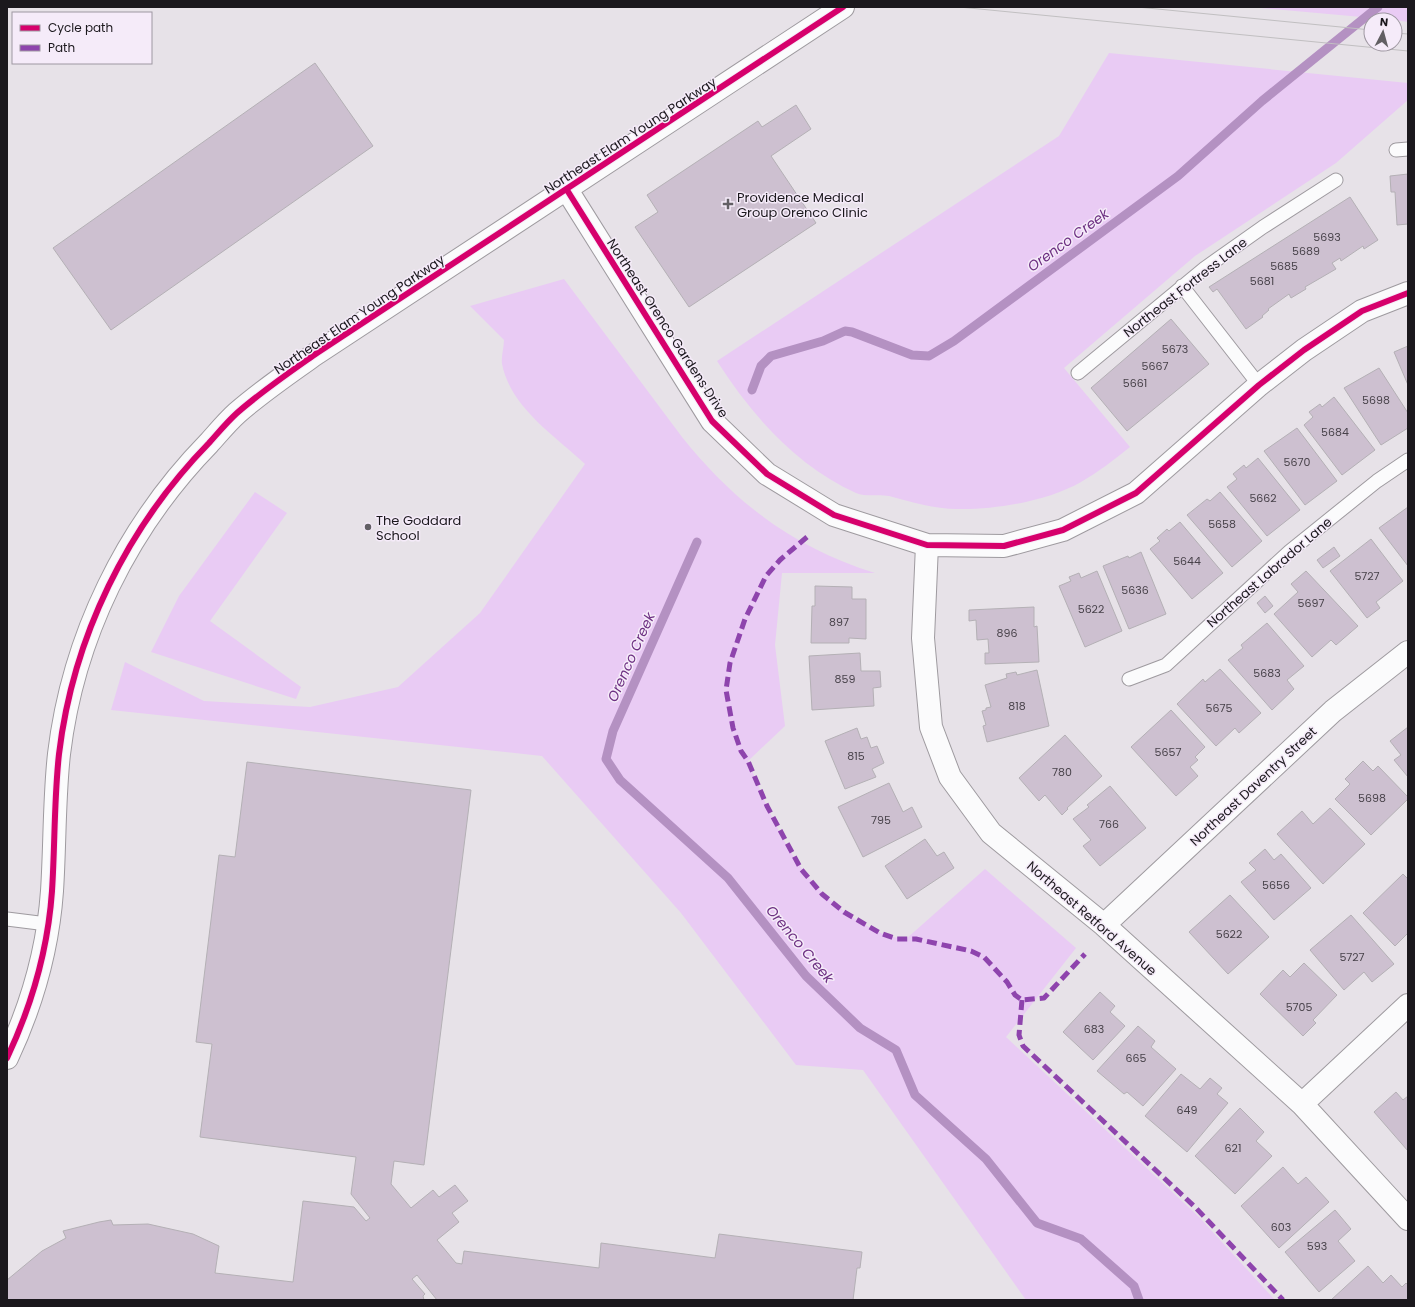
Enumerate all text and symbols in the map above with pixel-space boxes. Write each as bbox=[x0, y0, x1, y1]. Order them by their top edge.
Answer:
legend bbox=[12, 12, 152, 64]
north arrow bbox=[1363, 12, 1403, 52]
text: N bbox=[1379, 14, 1389, 30]
text: Cycle path bbox=[48, 19, 113, 36]
text: Path bbox=[48, 39, 75, 56]
street label: Northeast Elam Young Parkway bbox=[540, 72, 721, 198]
place label: Providence Medical Group Orenco Clinic bbox=[737, 188, 868, 222]
marker: Providence Medical Group Orenco Clinic bbox=[722, 198, 734, 210]
water label: Orenco Creek bbox=[1023, 203, 1113, 276]
house number: 5693 bbox=[1313, 229, 1341, 245]
street label: Northeast Fortress Lane bbox=[1119, 233, 1251, 342]
street label: Northeast Orenco Gardens Drive bbox=[602, 235, 733, 422]
house number: 5689 bbox=[1292, 243, 1320, 259]
street label: Northeast Elam Young Parkway bbox=[270, 250, 449, 379]
house number: 5685 bbox=[1270, 258, 1298, 274]
house number: 5681 bbox=[1250, 273, 1274, 289]
house number: 5673 bbox=[1162, 341, 1188, 357]
house number: 5667 bbox=[1142, 358, 1168, 374]
house number: 5661 bbox=[1123, 375, 1147, 391]
house number: 5698 bbox=[1362, 392, 1390, 408]
house number: 5684 bbox=[1321, 424, 1349, 440]
house number: 5670 bbox=[1284, 454, 1310, 470]
house number: 5662 bbox=[1249, 490, 1277, 506]
place label: The Goddard School bbox=[376, 511, 461, 545]
street label: Northeast Labrador Lane bbox=[1203, 513, 1336, 632]
house number: 5658 bbox=[1208, 516, 1236, 532]
marker: The Goddard School bbox=[363, 522, 373, 532]
house number: 5644 bbox=[1173, 553, 1201, 569]
house number: 5727 bbox=[1354, 568, 1380, 584]
house number: 5636 bbox=[1121, 582, 1149, 598]
house number: 5697 bbox=[1298, 595, 1324, 611]
house number: 5622 bbox=[1078, 601, 1104, 617]
water label: Orenco Creek bbox=[602, 608, 660, 705]
house number: 897 bbox=[829, 614, 849, 630]
house number: 896 bbox=[997, 625, 1017, 641]
house number: 5683 bbox=[1253, 665, 1281, 681]
house number: 859 bbox=[835, 671, 855, 687]
house number: 818 bbox=[1008, 698, 1026, 714]
house number: 5675 bbox=[1206, 700, 1232, 716]
street label: Northeast Daventry Street bbox=[1186, 722, 1321, 850]
house number: 5657 bbox=[1155, 744, 1181, 760]
house number: 815 bbox=[847, 748, 865, 764]
house number: 780 bbox=[1052, 764, 1072, 780]
house number: 5698 bbox=[1358, 790, 1386, 806]
house number: 795 bbox=[871, 812, 891, 828]
house number: 766 bbox=[1099, 816, 1119, 832]
street label: Northeast Retford Avenue bbox=[1023, 857, 1161, 980]
house number: 5656 bbox=[1262, 877, 1290, 893]
water label: Orenco Creek bbox=[761, 901, 839, 988]
house number: 5622 bbox=[1216, 926, 1242, 942]
house number: 5727 bbox=[1339, 949, 1365, 965]
house number: 5705 bbox=[1286, 999, 1312, 1015]
house number: 683 bbox=[1084, 1021, 1104, 1037]
house number: 665 bbox=[1126, 1050, 1147, 1066]
house number: 649 bbox=[1177, 1102, 1197, 1118]
house number: 621 bbox=[1225, 1140, 1241, 1156]
house number: 603 bbox=[1271, 1219, 1291, 1235]
house number: 593 bbox=[1307, 1238, 1327, 1254]

